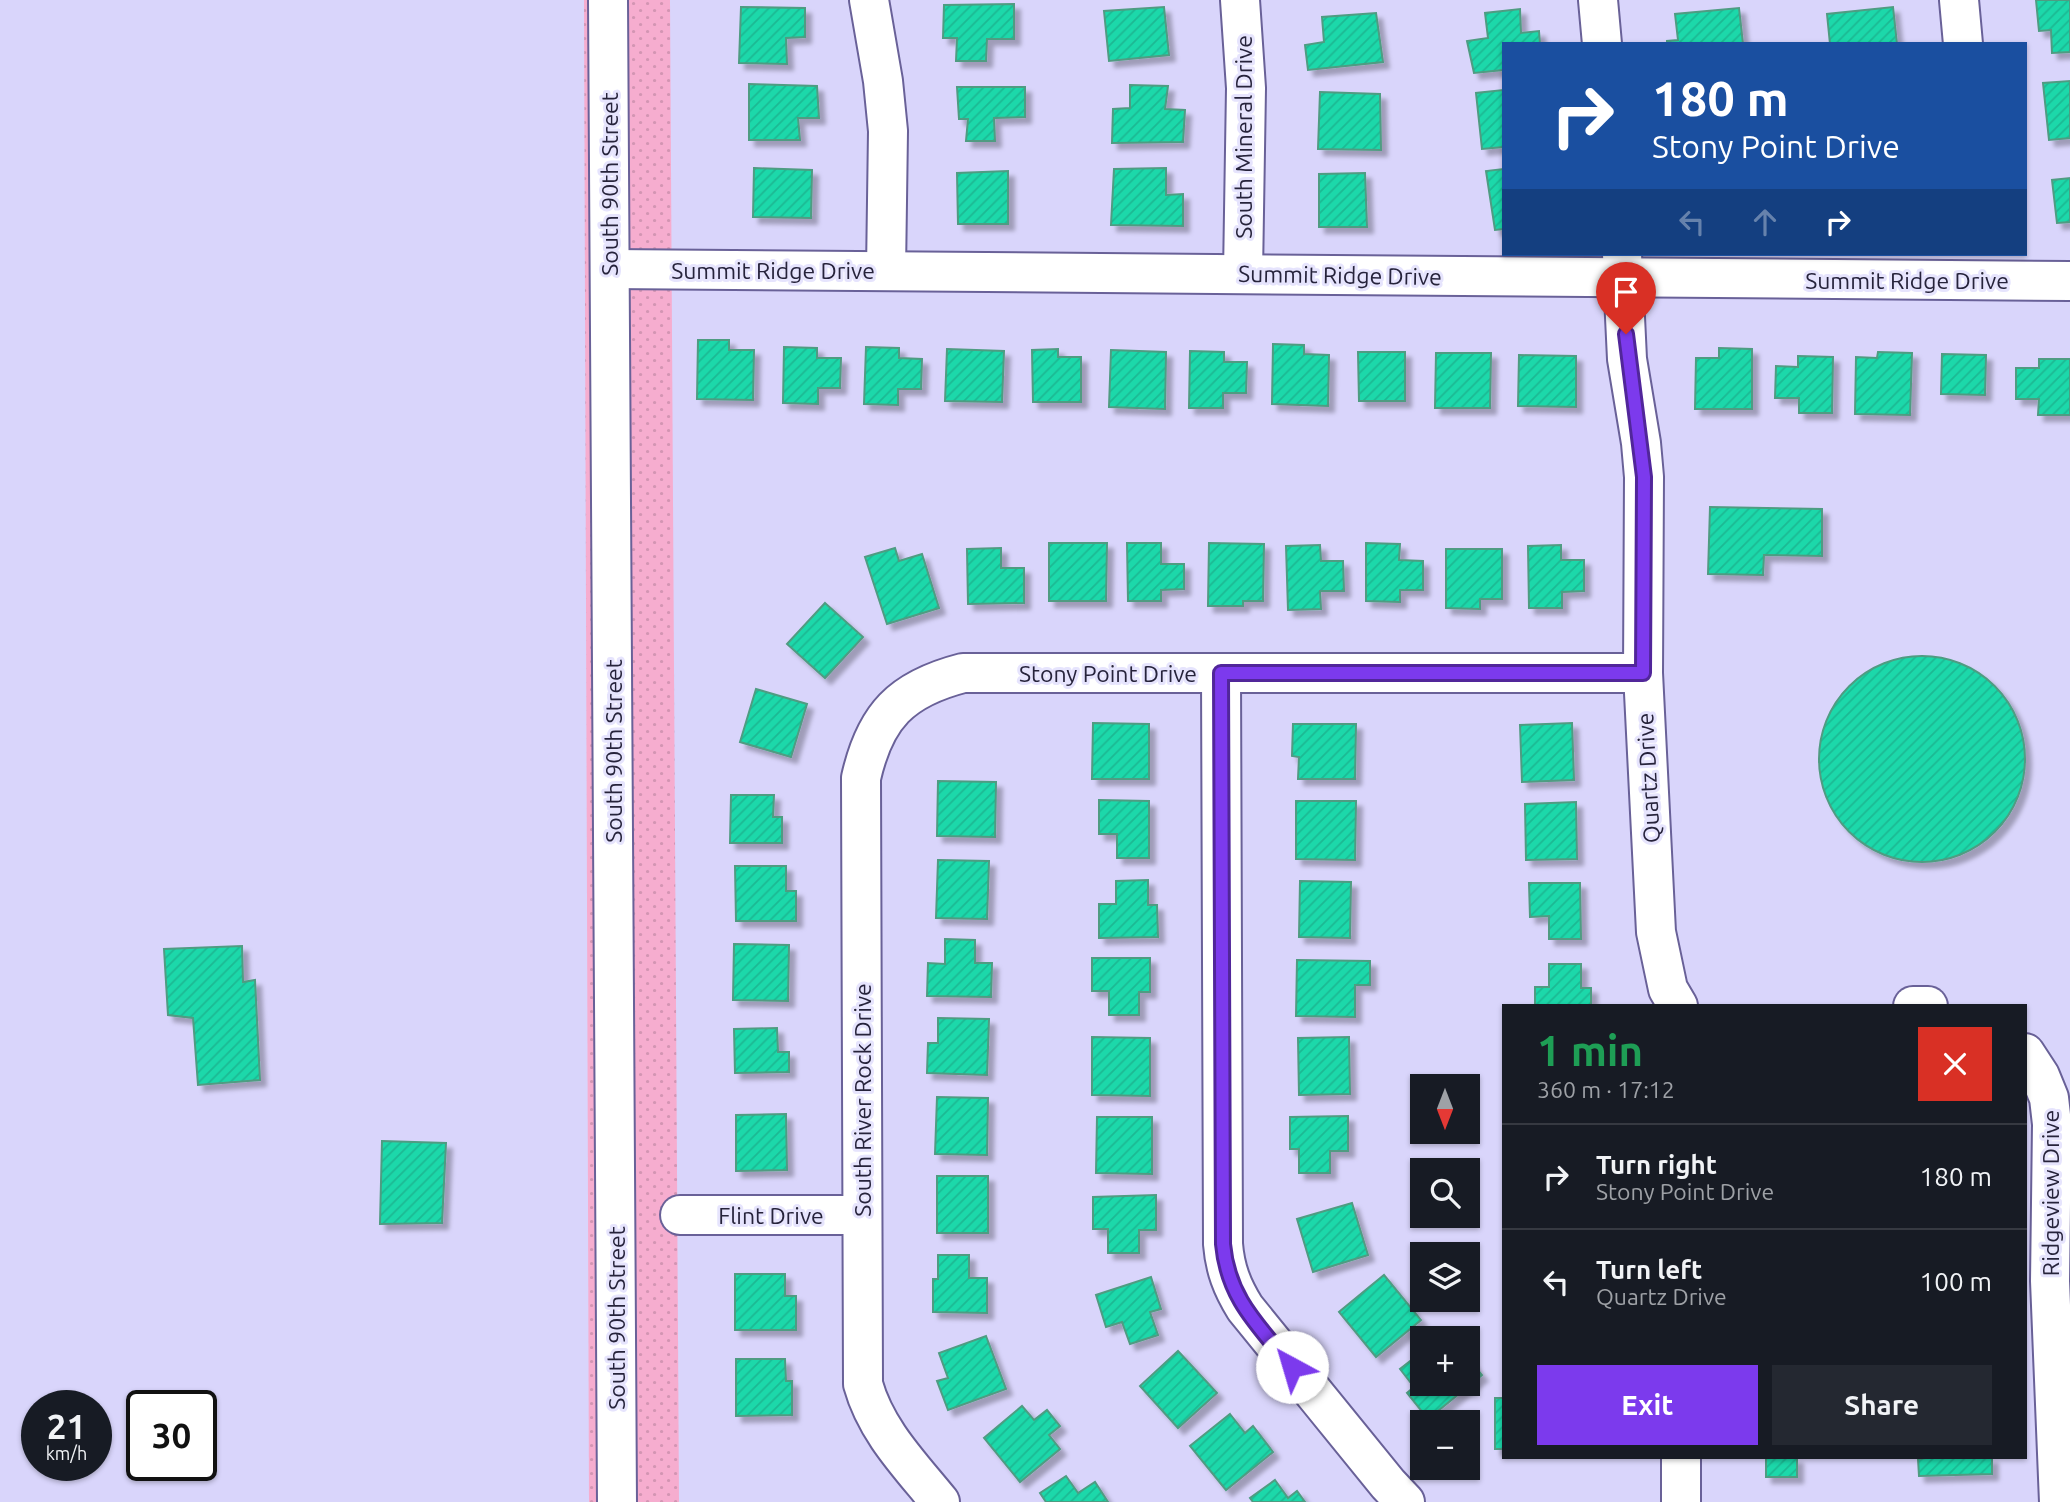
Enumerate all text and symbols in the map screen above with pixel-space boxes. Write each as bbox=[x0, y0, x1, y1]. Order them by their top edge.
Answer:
street label: South Mineral Drive bbox=[1231, 35, 1256, 239]
icon: right bbox=[1537, 70, 1628, 161]
text: 180 m bbox=[1652, 70, 1789, 125]
street label: South 90th Street bbox=[597, 92, 622, 276]
text: Stony Point Drive bbox=[1652, 128, 1900, 164]
icon: left bbox=[1673, 203, 1711, 241]
icon: ahead bbox=[1746, 203, 1784, 241]
icon: right bbox=[1819, 203, 1857, 241]
street label: Summit Ridge Drive bbox=[671, 258, 875, 283]
street label: Summit Ridge Drive bbox=[1238, 261, 1442, 289]
pin bbox=[1596, 262, 1656, 334]
street label: Summit Ridge Drive bbox=[1805, 268, 2009, 293]
icon: arrive bbox=[1607, 273, 1645, 311]
street label: South 90th Street bbox=[601, 659, 626, 843]
street label: Stony Point Drive bbox=[1019, 661, 1197, 686]
street label: Quartz Drive bbox=[1632, 712, 1664, 844]
street label: South River Rock Drive bbox=[850, 983, 875, 1217]
text: 1 min bbox=[1537, 1027, 1643, 1074]
button: close bbox=[1918, 1027, 1992, 1101]
north arrow bbox=[1410, 1074, 1480, 1144]
map controls bbox=[1410, 1074, 1480, 1480]
text: 360 m · 17:12 bbox=[1537, 1077, 1675, 1102]
street label: Ridgeview Drive bbox=[2038, 1110, 2063, 1276]
text: Turn right bbox=[1596, 1150, 1717, 1179]
button: search bbox=[1410, 1158, 1480, 1228]
icon: right bbox=[1537, 1158, 1575, 1196]
text: 180 m bbox=[1920, 1162, 1992, 1191]
text: Stony Point Drive bbox=[1596, 1179, 1774, 1204]
street label: Flint Drive bbox=[718, 1203, 824, 1228]
street label: South 90th Street bbox=[604, 1226, 629, 1410]
button: layers bbox=[1410, 1242, 1480, 1312]
text: Turn left bbox=[1596, 1255, 1702, 1284]
icon: left bbox=[1537, 1263, 1575, 1301]
text: 100 m bbox=[1920, 1267, 1992, 1296]
text: Quartz Drive bbox=[1596, 1284, 1727, 1309]
button: + bbox=[1410, 1326, 1480, 1396]
position arrow bbox=[1255, 1330, 1329, 1404]
button: Exit bbox=[1537, 1365, 1758, 1445]
button: Share bbox=[1772, 1365, 1992, 1445]
speed limit sign: 30 bbox=[126, 1390, 217, 1481]
text: 21 bbox=[47, 1406, 86, 1446]
button: − bbox=[1410, 1410, 1480, 1480]
text: km/h bbox=[46, 1443, 87, 1463]

